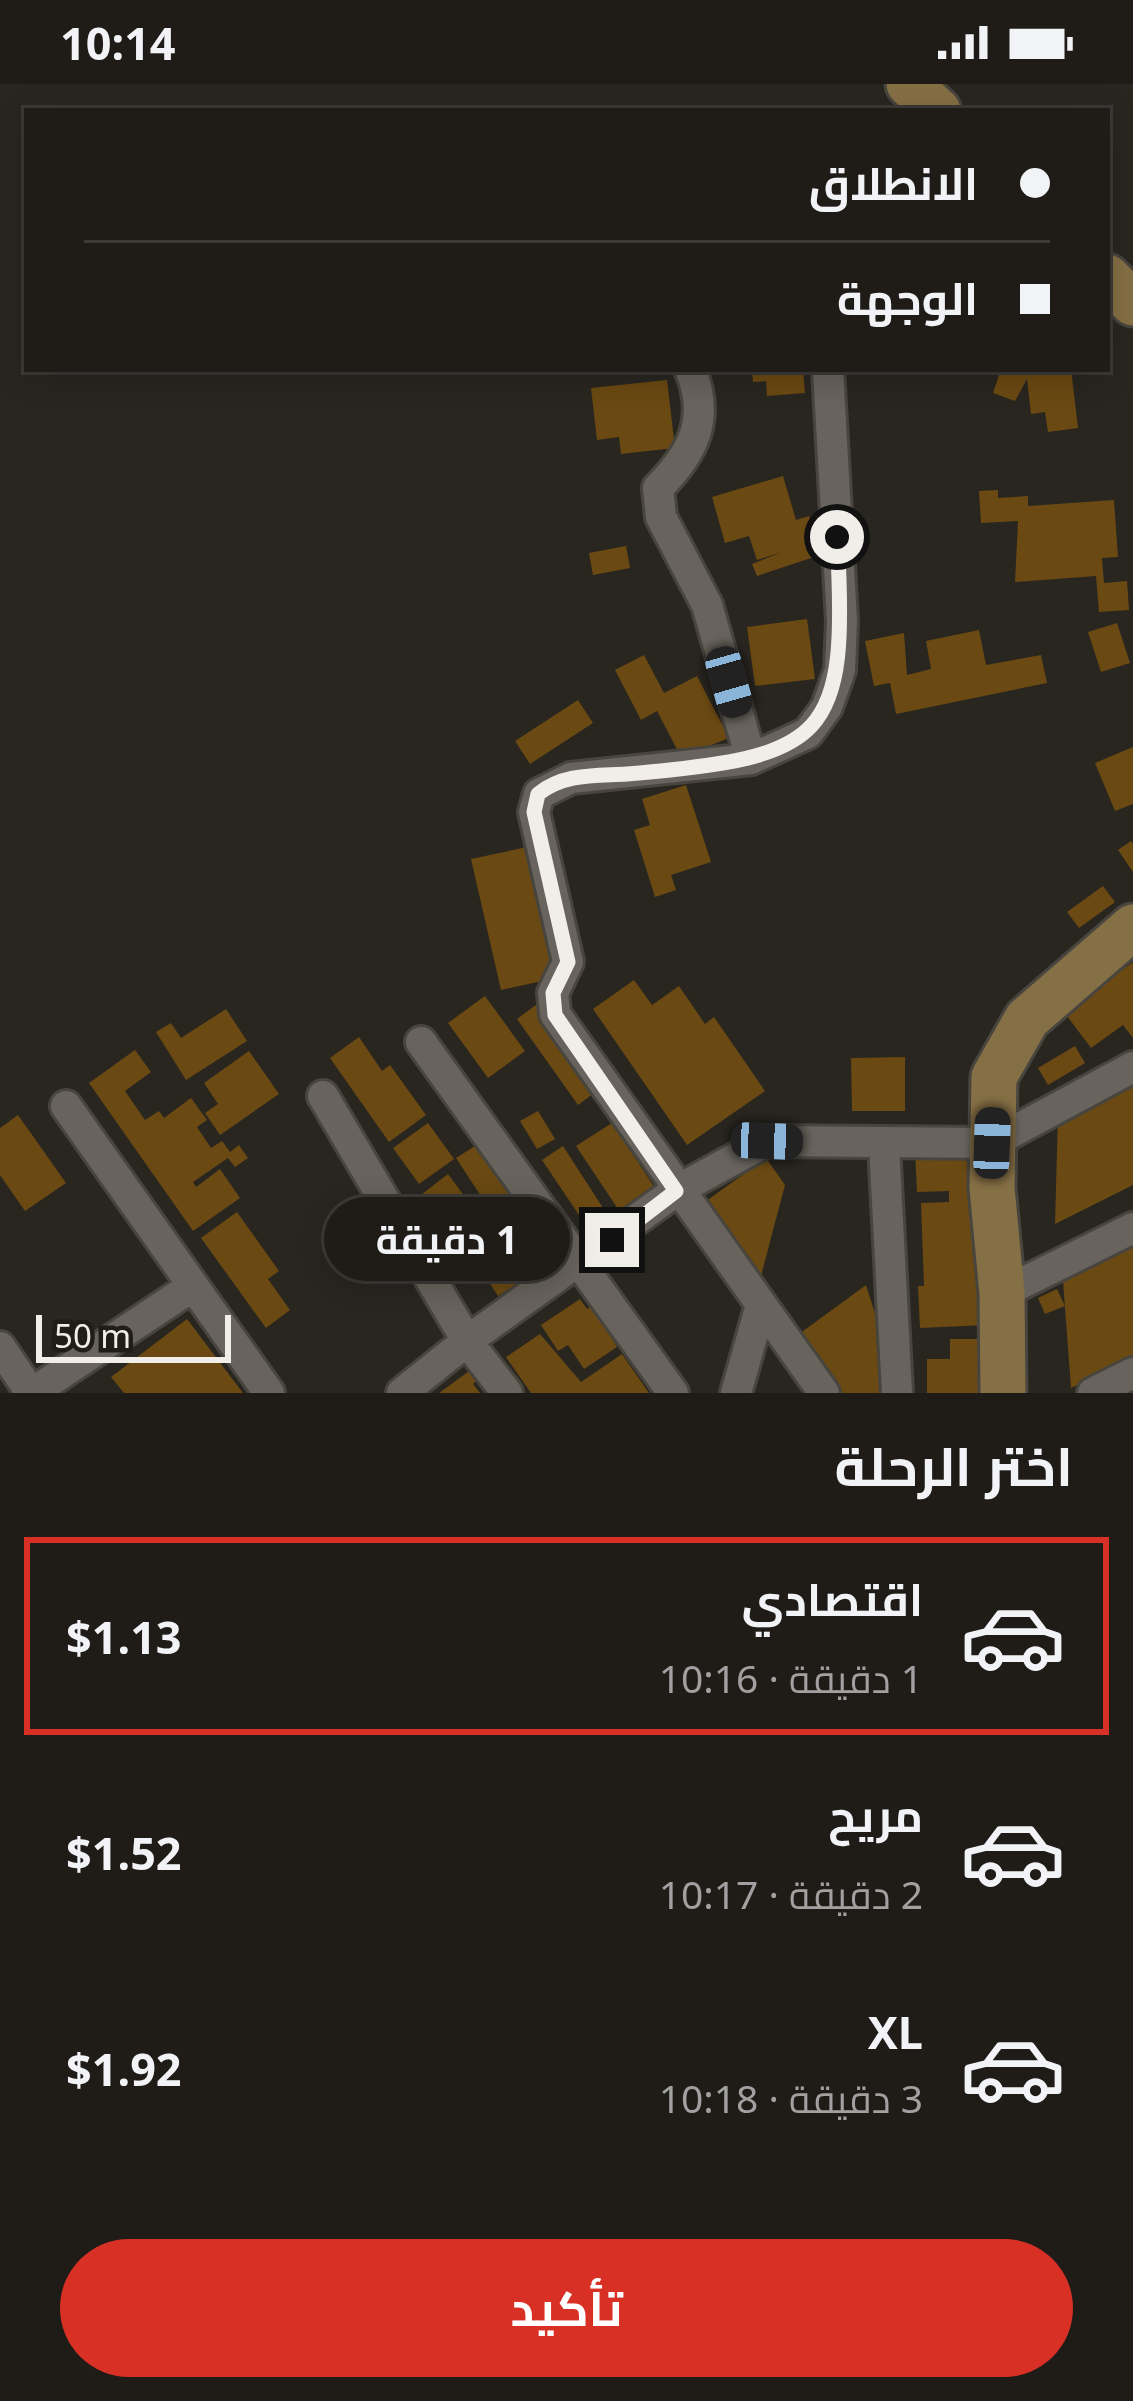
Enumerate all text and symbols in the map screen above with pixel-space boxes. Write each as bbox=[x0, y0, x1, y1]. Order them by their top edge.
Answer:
text: 10:14 bbox=[60, 12, 176, 73]
text: الانطلاق bbox=[809, 152, 978, 213]
text: الوجهة bbox=[837, 267, 978, 328]
route start bbox=[810, 510, 864, 564]
car bbox=[702, 642, 756, 722]
car bbox=[973, 1106, 1011, 1180]
car bbox=[730, 1122, 804, 1160]
callout: 1 دقيقة bbox=[324, 1198, 570, 1282]
text: 1 دقيقة bbox=[376, 1212, 518, 1265]
route end bbox=[585, 1213, 639, 1267]
scale bar bbox=[36, 1309, 231, 1362]
text: 50 m bbox=[54, 1313, 131, 1358]
text: اختر الرحلة bbox=[835, 1428, 1073, 1502]
text: اقتصادي bbox=[742, 1568, 923, 1629]
icon: car bbox=[959, 1582, 1067, 1690]
text: $1.13 bbox=[66, 1606, 182, 1667]
text: 1 دقيقة · 10:16 bbox=[659, 1651, 923, 1704]
text: مريح bbox=[828, 1784, 923, 1845]
icon: car bbox=[959, 1798, 1067, 1906]
text: $1.52 bbox=[66, 1822, 182, 1883]
text: 2 دقيقة · 10:17 bbox=[659, 1867, 923, 1920]
text: XL bbox=[868, 2001, 923, 2062]
icon: car bbox=[959, 2014, 1067, 2122]
text: $1.92 bbox=[66, 2038, 182, 2099]
text: 3 دقيقة · 10:18 bbox=[659, 2071, 923, 2124]
button: تأكيد bbox=[60, 2239, 1073, 2377]

